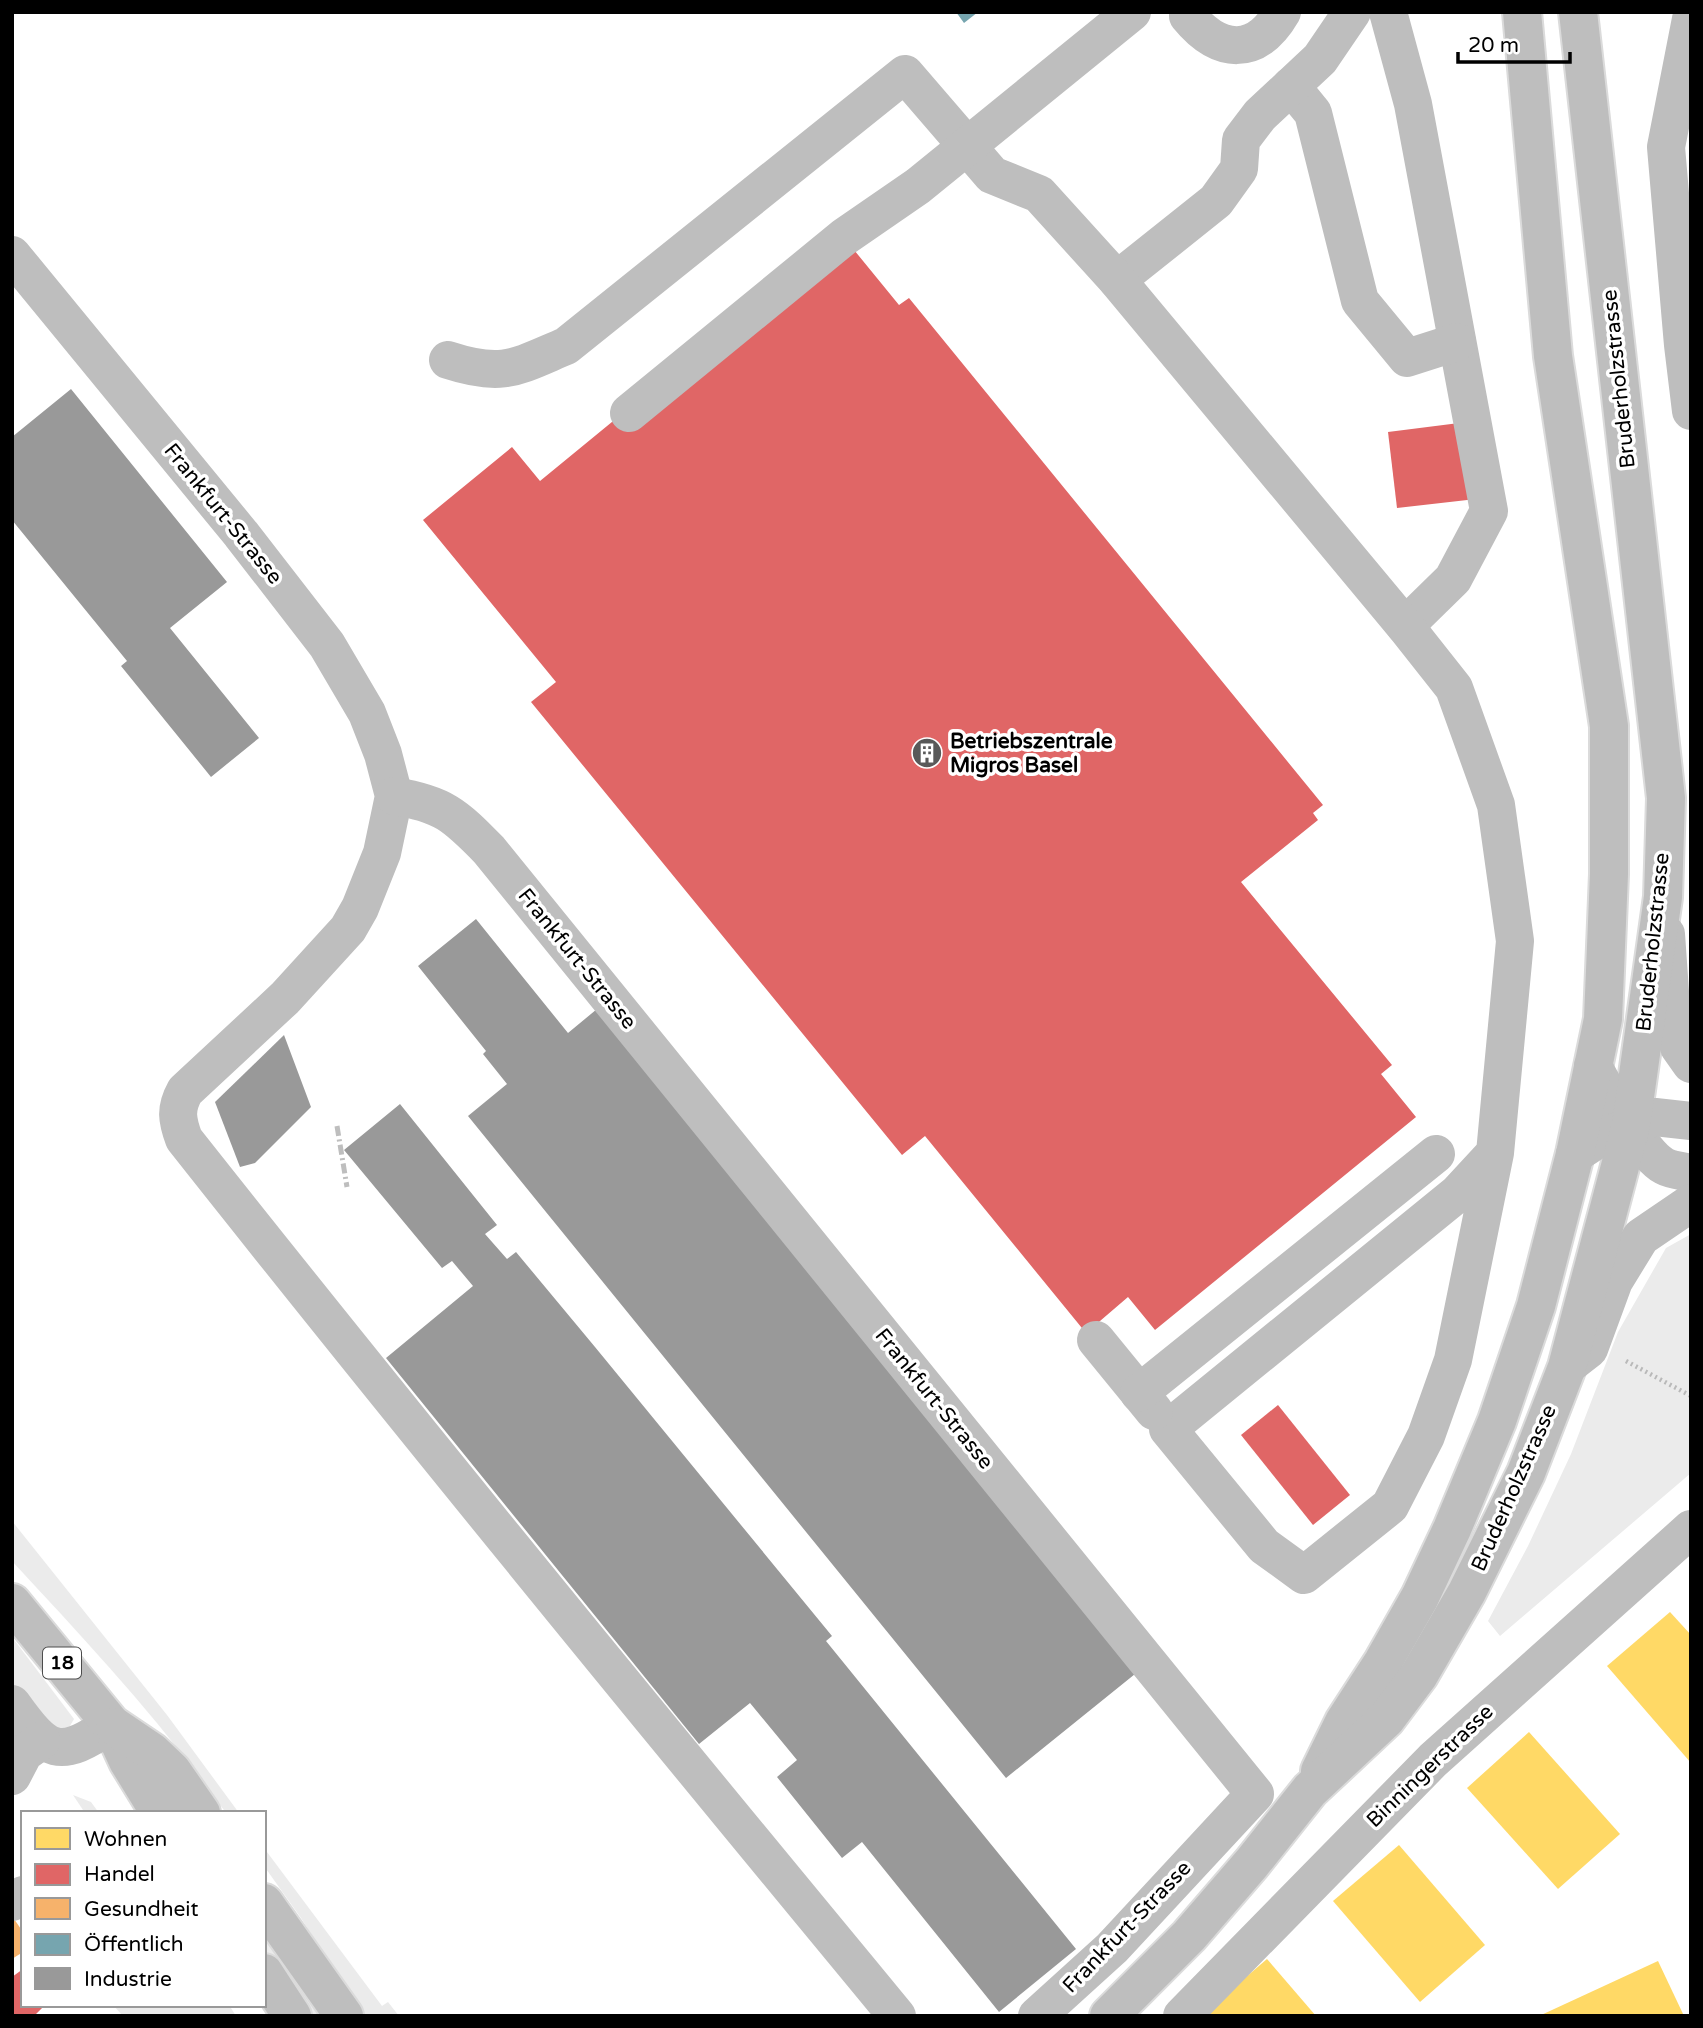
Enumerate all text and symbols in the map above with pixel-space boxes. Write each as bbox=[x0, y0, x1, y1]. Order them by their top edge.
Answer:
scale bar bbox=[1458, 21, 1570, 65]
text: 20 m bbox=[1468, 33, 1519, 58]
street label: Bruderholzstrasse bbox=[1597, 288, 1641, 470]
street label: Frankfurt-Strasse bbox=[159, 439, 287, 589]
place label: Betriebszentrale Migros Basel bbox=[950, 729, 1113, 778]
building icon: Betriebszentrale Migros Basel bbox=[910, 736, 944, 770]
street label: Bruderholzstrasse bbox=[1631, 851, 1675, 1033]
street label: Frankfurt-Strasse bbox=[513, 884, 641, 1034]
street label: Frankfurt-Strasse bbox=[870, 1324, 998, 1474]
street label: Bruderholzstrasse bbox=[1466, 1401, 1562, 1575]
road number: 18 bbox=[43, 1648, 81, 1679]
street label: Binningerstrasse bbox=[1361, 1699, 1499, 1833]
legend bbox=[21, 1811, 266, 2007]
text: Wohnen bbox=[84, 1827, 167, 1852]
street label: Frankfurt-Strasse bbox=[1058, 1856, 1196, 1998]
text: Handel bbox=[84, 1862, 155, 1887]
text: Gesundheit bbox=[84, 1897, 199, 1922]
text: Öffentlich bbox=[84, 1932, 184, 1957]
text: Industrie bbox=[84, 1967, 172, 1992]

